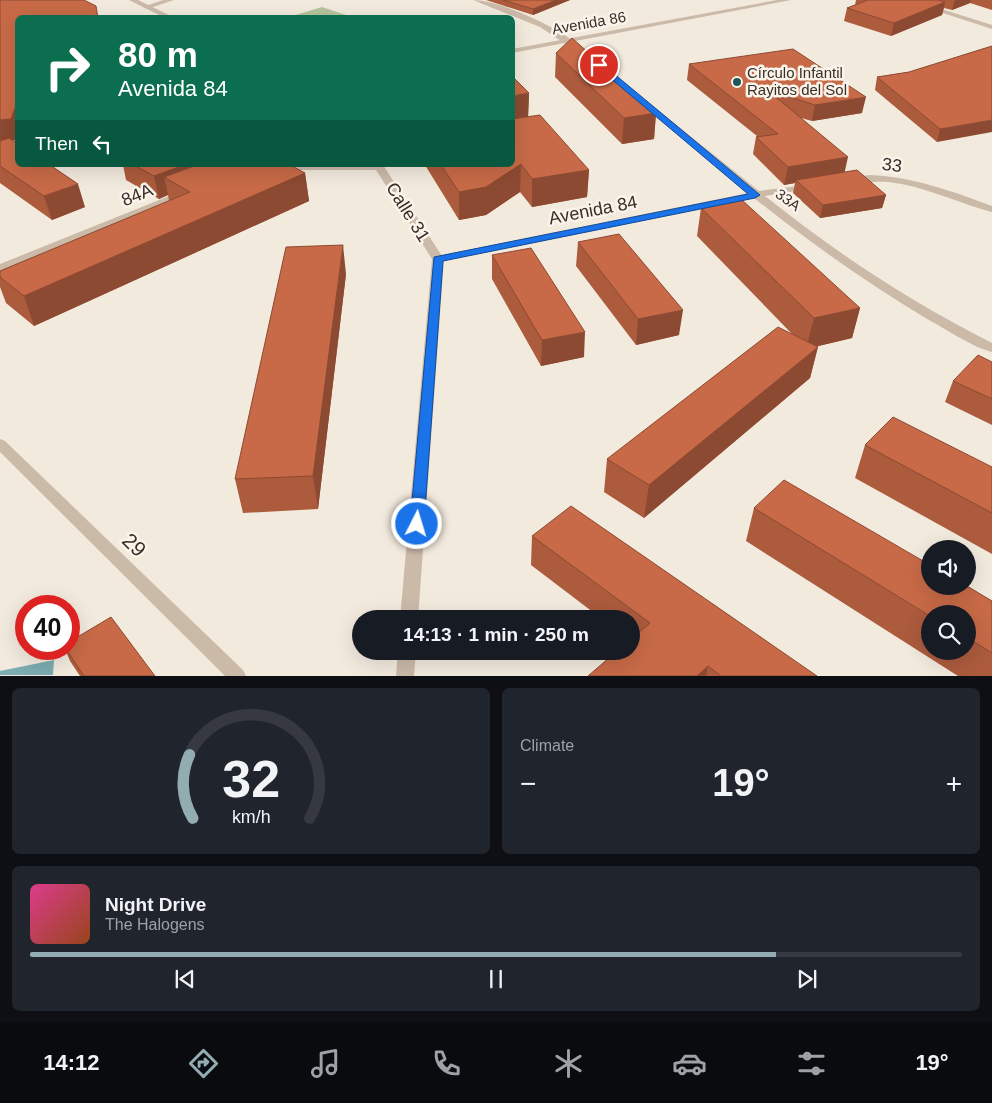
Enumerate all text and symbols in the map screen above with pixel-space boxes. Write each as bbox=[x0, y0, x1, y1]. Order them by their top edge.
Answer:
street label: Avenida 86 bbox=[551, 8, 627, 37]
icon: right bbox=[35, 35, 100, 100]
text: 80 m bbox=[118, 35, 198, 74]
pin bbox=[578, 44, 620, 86]
icon: arrive bbox=[585, 51, 613, 79]
place label: Círculo Infantil Rayitos del Sol bbox=[747, 64, 847, 98]
text: Avenida 84 bbox=[118, 76, 228, 101]
marker: Círculo Infantil Rayitos del Sol bbox=[731, 76, 743, 88]
icon: left bbox=[88, 130, 116, 158]
text: Then bbox=[35, 133, 78, 154]
street label: 33 bbox=[881, 154, 903, 176]
street label: Calle 31 bbox=[382, 179, 434, 245]
street label: 84A bbox=[118, 180, 156, 210]
street label: 33A bbox=[772, 185, 804, 214]
street label: Avenida 84 bbox=[547, 192, 639, 228]
position arrow bbox=[390, 497, 442, 549]
street label: 29 bbox=[118, 528, 151, 561]
map controls bbox=[921, 540, 976, 660]
button: sound bbox=[921, 540, 976, 595]
speed limit sign: 40 bbox=[15, 595, 80, 660]
button: search bbox=[921, 605, 976, 660]
text: 14:13 · 1 min · 250 m bbox=[403, 624, 589, 645]
text: Climate bbox=[520, 737, 574, 754]
text: 32 bbox=[222, 750, 280, 808]
text: 19° bbox=[712, 762, 770, 804]
text: − bbox=[520, 768, 536, 799]
text: + bbox=[946, 768, 962, 799]
text: km/h bbox=[232, 807, 270, 827]
text: Night Drive bbox=[105, 894, 206, 915]
text: The Halogens bbox=[105, 916, 205, 933]
icon: previous bbox=[171, 965, 199, 993]
icon: pause bbox=[482, 965, 510, 993]
icon: next bbox=[793, 965, 821, 993]
icon: directions bbox=[186, 1046, 221, 1081]
icon: music bbox=[308, 1046, 343, 1081]
icon: phone bbox=[429, 1046, 464, 1081]
icon: climate bbox=[551, 1046, 586, 1081]
icon: car bbox=[672, 1046, 707, 1081]
icon: filters bbox=[794, 1046, 829, 1081]
text: 14:12 bbox=[43, 1050, 100, 1075]
text: 19° bbox=[915, 1050, 949, 1075]

